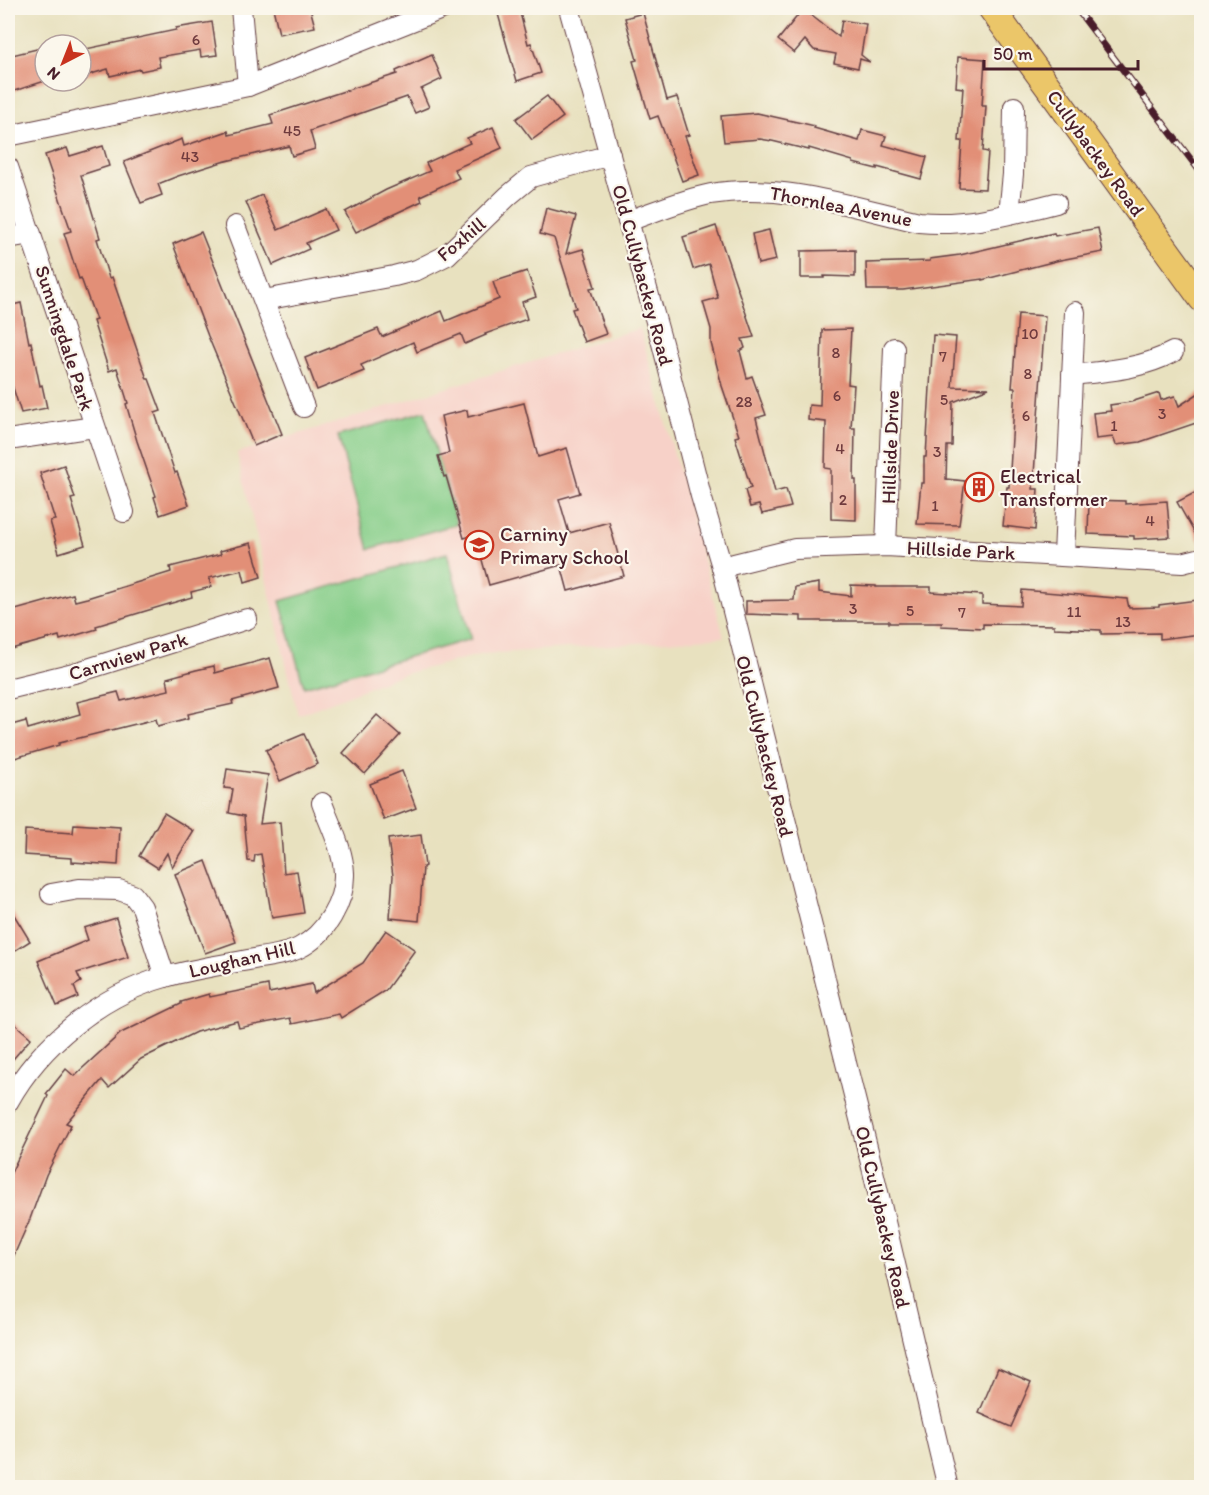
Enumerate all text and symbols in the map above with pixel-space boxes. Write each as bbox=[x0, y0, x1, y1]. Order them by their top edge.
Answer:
house number: 6 bbox=[192, 30, 200, 49]
north arrow bbox=[33, 33, 93, 93]
scale bar bbox=[984, 33, 1138, 71]
text: 50 m bbox=[993, 43, 1033, 65]
text: N bbox=[43, 63, 64, 84]
street label: Cullybackey Road bbox=[1042, 85, 1150, 221]
house number: 45 bbox=[283, 121, 301, 140]
house number: 43 bbox=[181, 147, 199, 166]
street label: Thornlea Avenue bbox=[768, 180, 914, 232]
street label: Old Cullybackey Road bbox=[607, 182, 679, 368]
street label: Foxhill bbox=[432, 211, 491, 266]
street label: Sunningdale Park bbox=[30, 262, 100, 414]
house number: 10 bbox=[1021, 324, 1039, 343]
house number: 8 bbox=[832, 343, 841, 362]
house number: 7 bbox=[939, 347, 947, 366]
house number: 8 bbox=[1024, 364, 1033, 383]
house number: 6 bbox=[833, 386, 841, 405]
street label: Hillside Drive bbox=[876, 389, 904, 505]
house number: 5 bbox=[940, 390, 948, 409]
house number: 28 bbox=[735, 392, 753, 411]
house number: 3 bbox=[1158, 404, 1167, 423]
house number: 6 bbox=[1022, 406, 1030, 425]
house number: 1 bbox=[1110, 416, 1118, 435]
house number: 4 bbox=[835, 439, 845, 458]
house number: 3 bbox=[933, 442, 942, 461]
place label: Electrical Transformer bbox=[1000, 464, 1108, 511]
building icon: Electrical Transformer bbox=[963, 471, 995, 503]
house number: 2 bbox=[839, 490, 848, 509]
house number: 1 bbox=[931, 496, 939, 515]
house number: 4 bbox=[1145, 511, 1155, 530]
place label: Carniny Primary School bbox=[500, 522, 630, 569]
school or university icon: Carniny Primary School bbox=[463, 529, 495, 561]
street label: Hillside Park bbox=[906, 535, 1017, 565]
house number: 3 bbox=[849, 599, 858, 618]
house number: 5 bbox=[906, 601, 914, 620]
house number: 11 bbox=[1067, 602, 1082, 621]
house number: 7 bbox=[958, 603, 966, 622]
house number: 13 bbox=[1115, 612, 1131, 631]
street label: Carnview Park bbox=[66, 626, 191, 685]
street label: Old Cullybackey Road bbox=[731, 653, 799, 839]
street label: Loughan Hill bbox=[187, 935, 298, 983]
street label: Old Cullybackey Road bbox=[850, 1124, 916, 1310]

